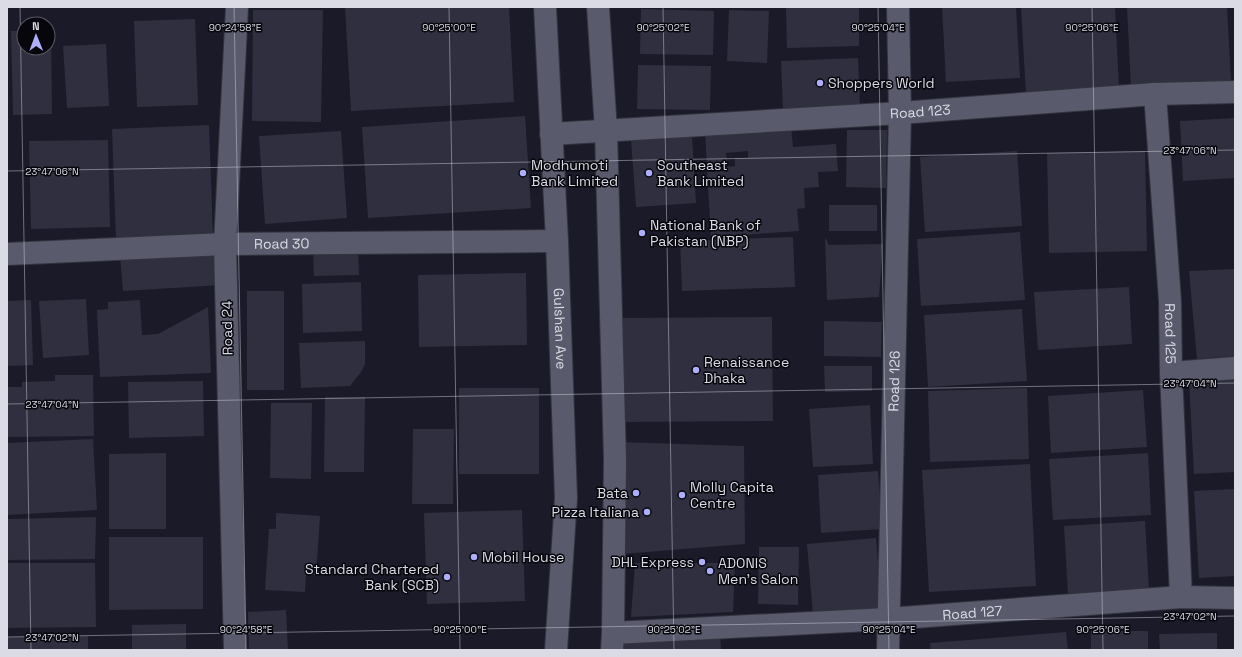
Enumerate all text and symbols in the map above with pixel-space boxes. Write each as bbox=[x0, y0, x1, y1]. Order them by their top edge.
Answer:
north arrow bbox=[16, 16, 56, 56]
text: N bbox=[32, 19, 40, 33]
text: 90°24'58"E bbox=[209, 21, 262, 34]
text: 90°25'00"E bbox=[422, 21, 476, 34]
text: 90°25'02"E bbox=[636, 21, 690, 34]
text: 90°25'04"E bbox=[851, 21, 905, 34]
text: 90°25'06"E bbox=[1065, 21, 1119, 34]
place label: Shoppers World bbox=[828, 74, 935, 92]
marker: Shoppers World bbox=[815, 78, 825, 88]
street label: Road 123 bbox=[889, 100, 951, 123]
text: 23°47'06"N bbox=[1163, 144, 1217, 157]
place label: Modhumoti Bank Limited bbox=[531, 156, 618, 190]
place label: Southeast Bank Limited bbox=[657, 156, 744, 190]
text: 23°47'06"N bbox=[25, 165, 79, 178]
marker: Modhumoti Bank Limited bbox=[518, 168, 528, 178]
marker: Southeast Bank Limited bbox=[644, 168, 654, 178]
place label: National Bank of Pakistan (NBP) bbox=[650, 216, 761, 250]
marker: National Bank of Pakistan (NBP) bbox=[637, 228, 647, 238]
street label: Road 30 bbox=[254, 234, 310, 253]
street label: Gulshan Ave bbox=[550, 288, 570, 370]
street label: Road 24 bbox=[218, 300, 236, 356]
street label: Road 125 bbox=[1161, 303, 1180, 364]
street label: Road 126 bbox=[884, 350, 904, 412]
place label: Renaissance Dhaka bbox=[704, 353, 789, 387]
marker: Renaissance Dhaka bbox=[691, 365, 701, 375]
text: 23°47'04"N bbox=[1163, 377, 1217, 390]
text: 23°47'04"N bbox=[25, 398, 79, 411]
place label: Molly Capita Centre bbox=[690, 478, 774, 512]
place label: Bata bbox=[597, 484, 628, 502]
marker: Bata bbox=[631, 488, 641, 498]
marker: Molly Capita Centre bbox=[677, 490, 687, 500]
place label: Pizza Italiana bbox=[552, 503, 639, 521]
marker: Pizza Italiana bbox=[642, 507, 652, 517]
place label: Mobil House bbox=[482, 548, 564, 566]
marker: Mobil House bbox=[469, 552, 479, 562]
place label: DHL Express bbox=[611, 553, 694, 571]
place label: ADONIS Men's Salon bbox=[718, 554, 798, 588]
marker: DHL Express bbox=[697, 557, 707, 567]
place label: Standard Chartered Bank (SCB) bbox=[305, 560, 439, 594]
marker: ADONIS Men's Salon bbox=[705, 566, 715, 576]
marker: Standard Chartered Bank (SCB) bbox=[442, 572, 452, 582]
street label: Road 127 bbox=[942, 601, 1003, 624]
text: 23°47'02"N bbox=[1163, 610, 1217, 623]
text: 90°24'58"E bbox=[220, 623, 273, 636]
text: 90°25'00"E bbox=[433, 623, 487, 636]
text: 90°25'02"E bbox=[647, 623, 701, 636]
text: 90°25'04"E bbox=[862, 623, 916, 636]
text: 90°25'06"E bbox=[1076, 623, 1130, 636]
text: 23°47'02"N bbox=[25, 631, 79, 644]

